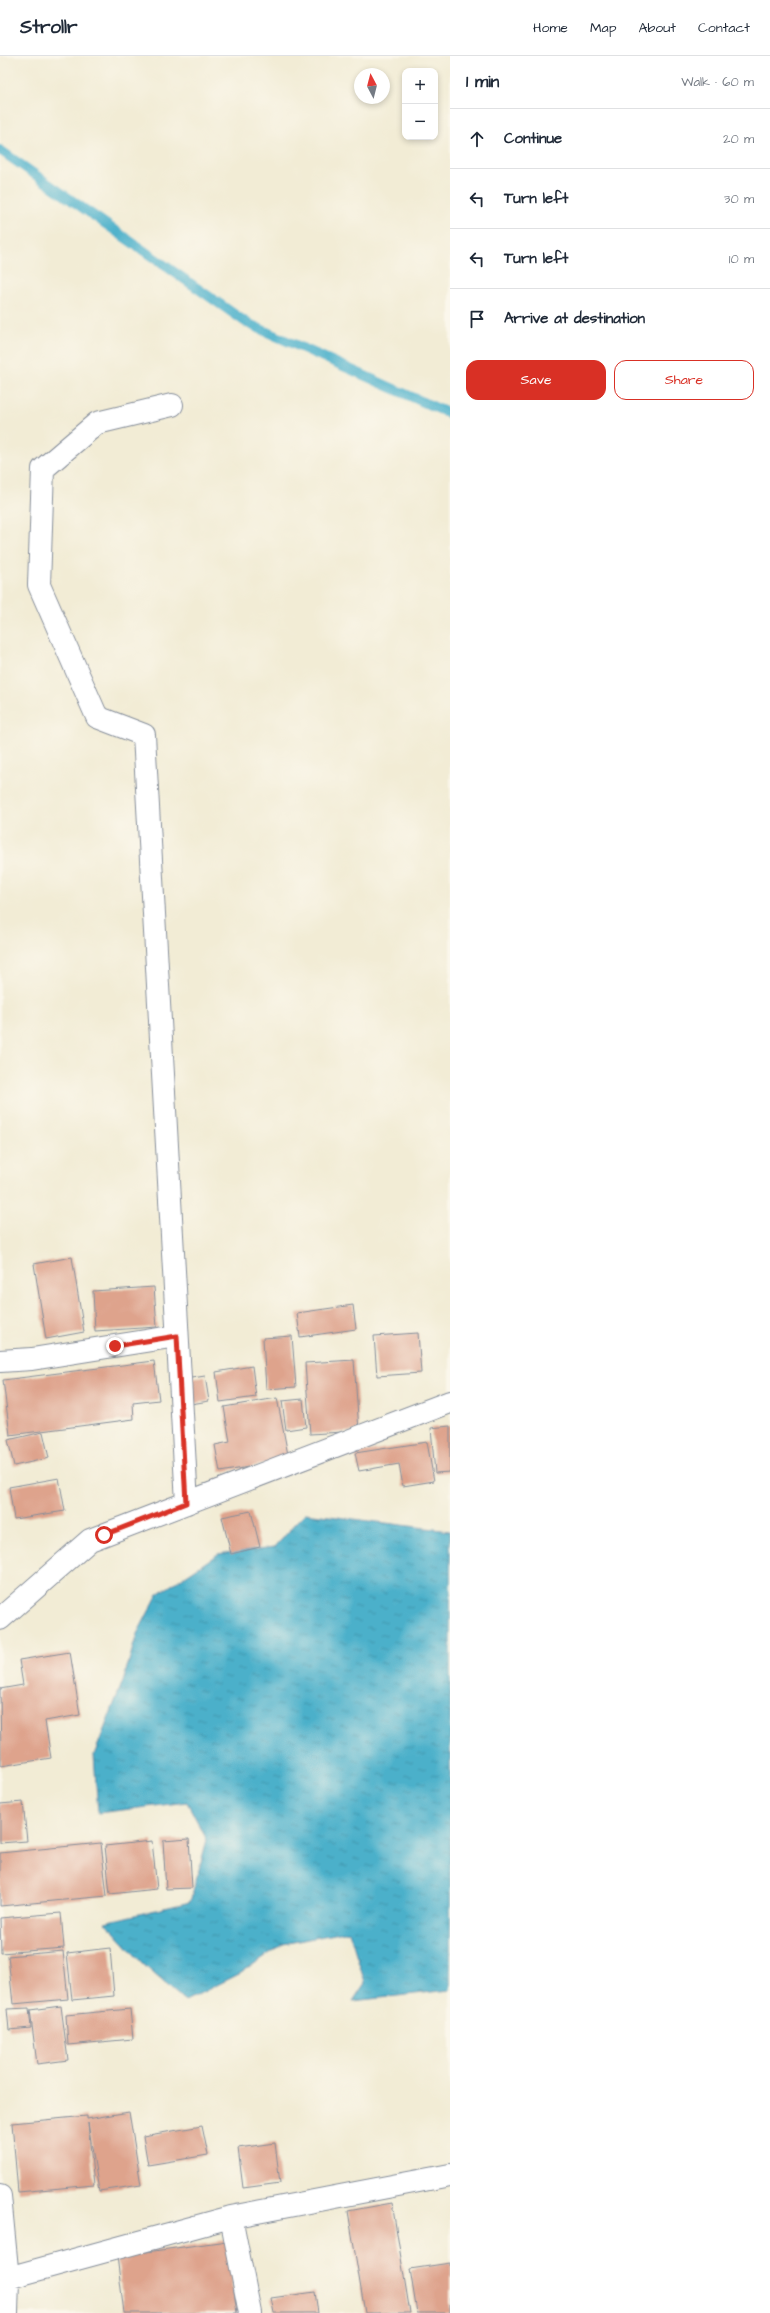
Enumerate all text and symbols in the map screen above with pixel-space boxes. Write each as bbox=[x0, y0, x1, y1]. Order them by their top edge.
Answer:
text: Strollr bbox=[20, 14, 78, 41]
text: Home bbox=[533, 18, 568, 38]
text: Map bbox=[590, 18, 616, 38]
text: About bbox=[638, 18, 676, 38]
text: Contact bbox=[698, 18, 750, 38]
north arrow bbox=[354, 68, 390, 104]
map controls bbox=[402, 68, 438, 140]
button: + bbox=[402, 68, 438, 104]
text: 1 min bbox=[466, 70, 499, 94]
text: Walk · 60 m bbox=[681, 73, 754, 91]
button: − bbox=[402, 104, 438, 140]
icon: ahead bbox=[466, 128, 488, 150]
text: Continue bbox=[504, 128, 562, 149]
text: 20 m bbox=[723, 130, 754, 148]
icon: left bbox=[466, 188, 488, 210]
text: Turn left bbox=[504, 188, 568, 209]
text: 30 m bbox=[724, 190, 754, 208]
icon: left bbox=[466, 248, 488, 270]
text: Turn left bbox=[504, 248, 568, 269]
text: 10 m bbox=[729, 250, 754, 268]
icon: arrive bbox=[466, 308, 488, 330]
text: Arrive at destination bbox=[504, 308, 645, 329]
button: Save bbox=[466, 360, 606, 400]
button: Share bbox=[614, 360, 754, 400]
route end bbox=[106, 1337, 124, 1355]
route start bbox=[95, 1526, 113, 1544]

